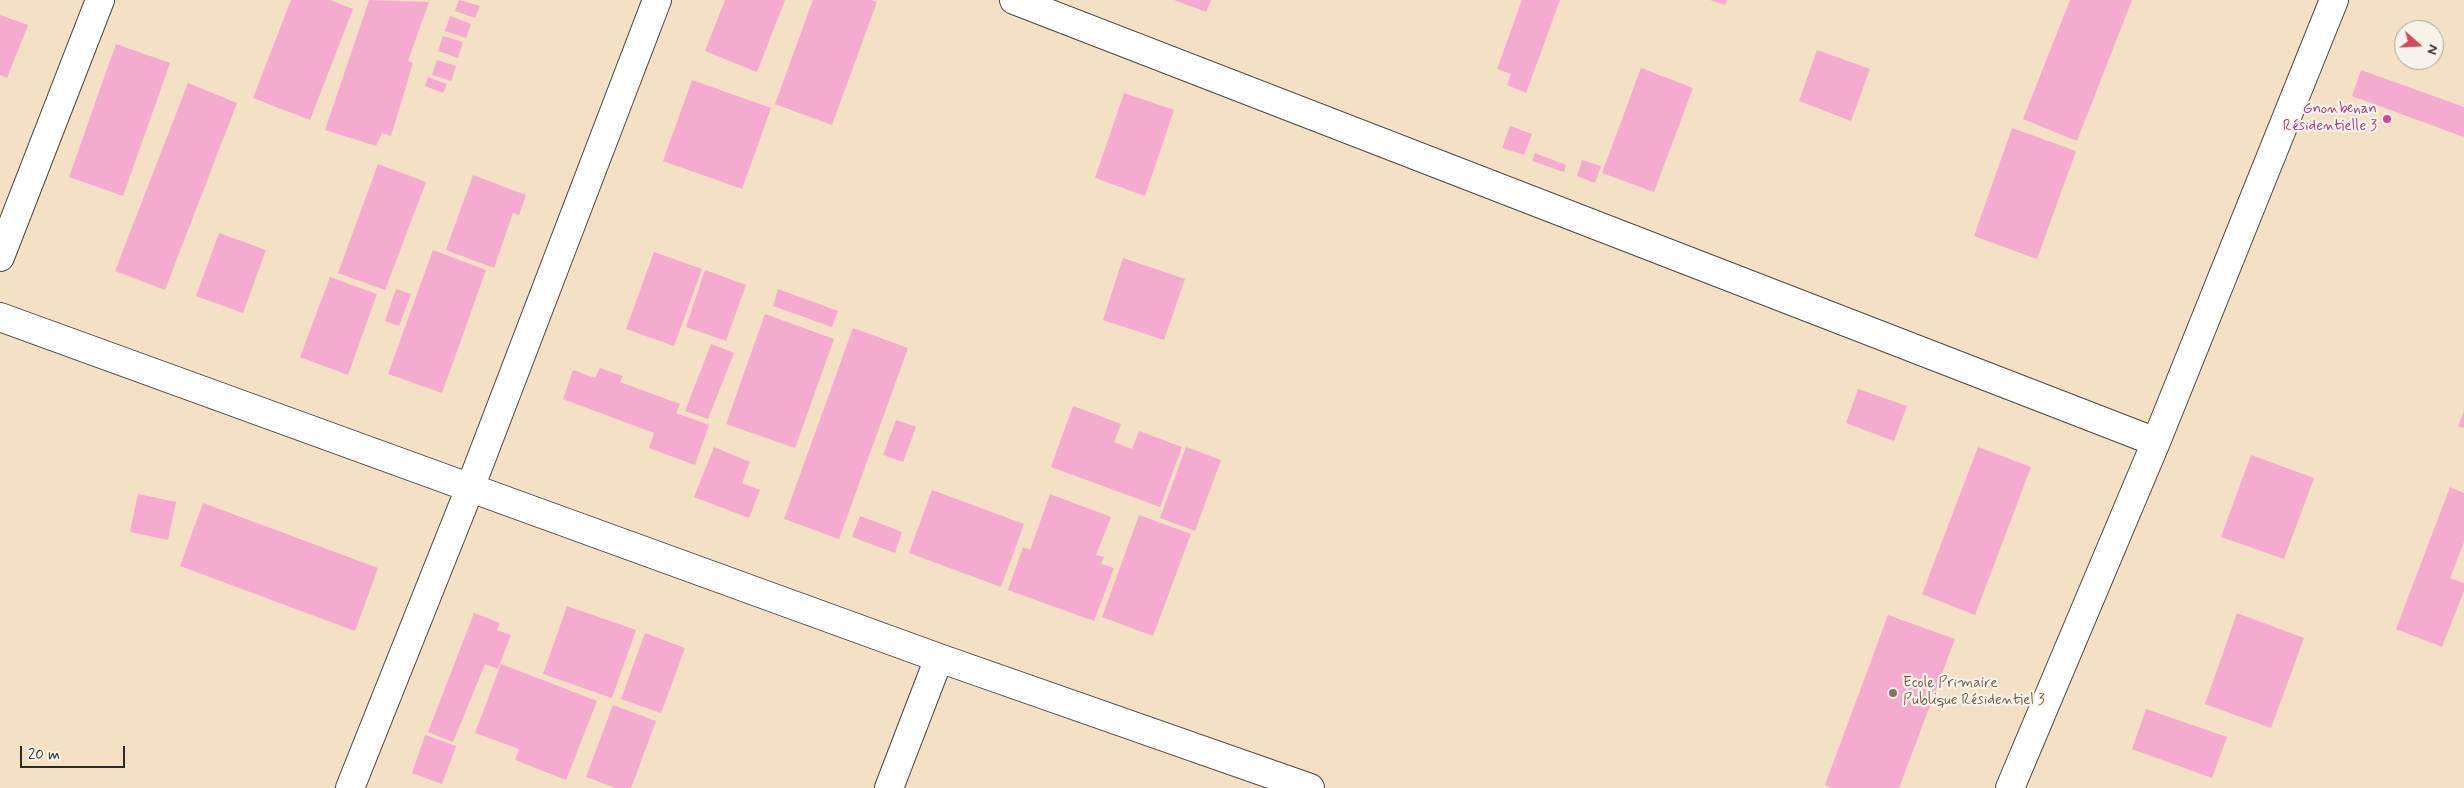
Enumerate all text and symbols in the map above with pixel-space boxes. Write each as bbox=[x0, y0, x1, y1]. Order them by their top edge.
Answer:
north arrow bbox=[2394, 20, 2444, 70]
text: N bbox=[2422, 42, 2442, 57]
place label: Gnonbenan Résidentielle 3 bbox=[2283, 101, 2377, 136]
marker: Gnonbenan Résidentielle 3 bbox=[2381, 113, 2393, 125]
place label: Ecole Primaire Publique Résidentiel 3 bbox=[1903, 675, 2045, 710]
marker: Ecole Primaire Publique Résidentiel 3 bbox=[1887, 687, 1899, 699]
scale bar bbox=[22, 736, 128, 768]
text: 20 m bbox=[28, 745, 60, 765]

